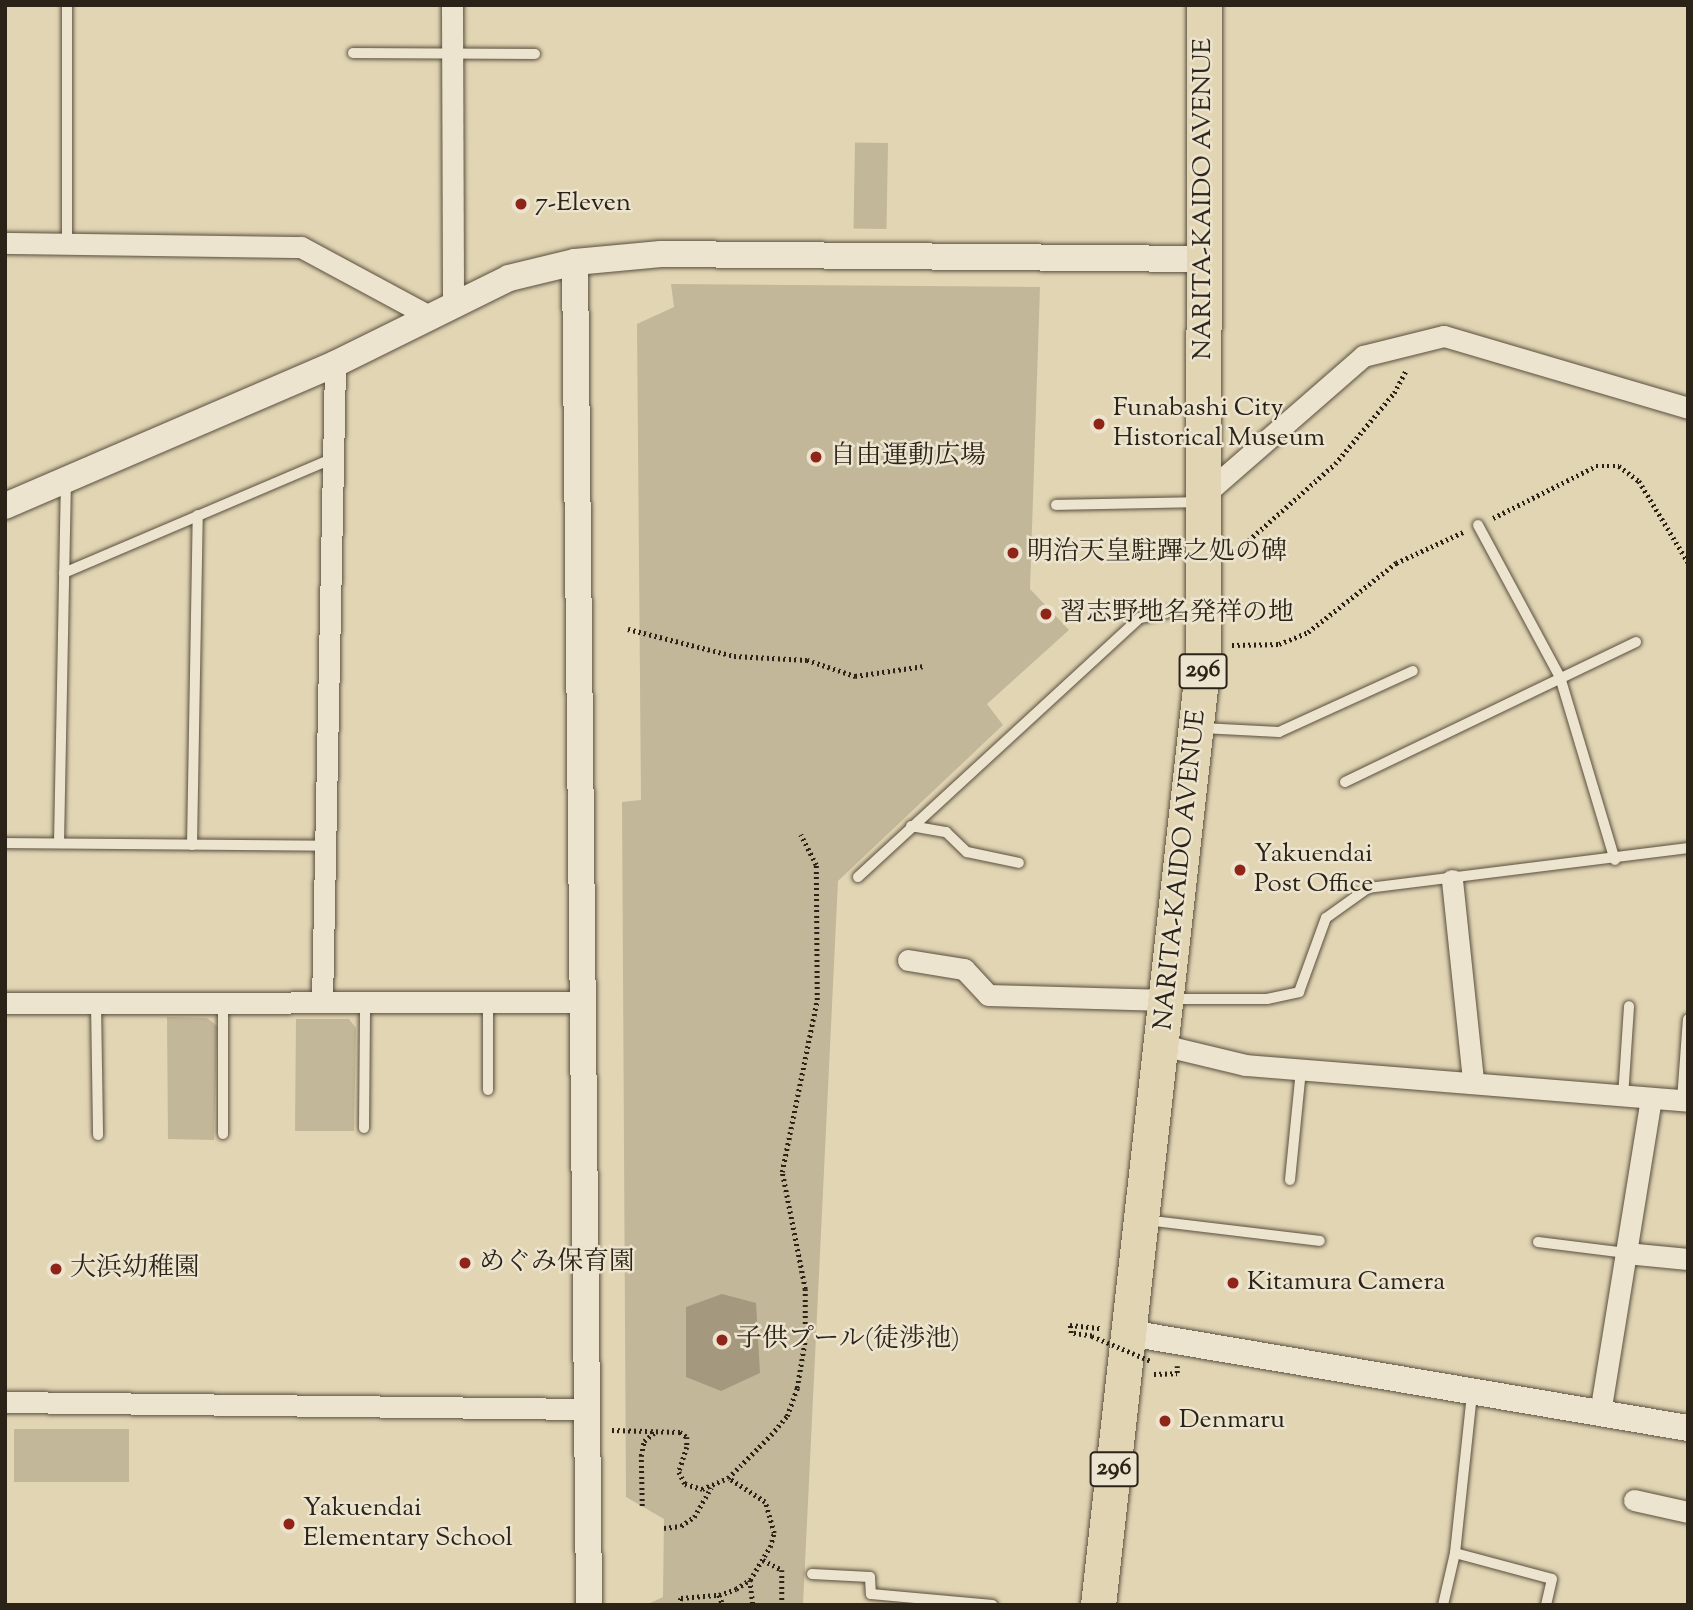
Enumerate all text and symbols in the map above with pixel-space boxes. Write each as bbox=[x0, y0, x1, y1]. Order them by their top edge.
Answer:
street label: NARITA-KAIDO AVENUE bbox=[1188, 38, 1220, 360]
place label: 7-Eleven bbox=[535, 188, 631, 220]
marker: 7-Eleven bbox=[513, 196, 529, 212]
place label: Funabashi City Historical Museum bbox=[1113, 393, 1325, 454]
marker: Funabashi City Historical Museum bbox=[1091, 416, 1107, 432]
place label: 自由運動広場 bbox=[830, 441, 986, 473]
marker: 自由運動広場 bbox=[808, 449, 824, 465]
place label: 明治天皇駐蹕之処の碑 bbox=[1027, 537, 1287, 569]
marker: 明治天皇駐蹕之処の碑 bbox=[1005, 545, 1021, 561]
place label: 習志野地名発祥の地 bbox=[1060, 598, 1294, 630]
marker: 習志野地名発祥の地 bbox=[1038, 606, 1054, 622]
road number: 296 bbox=[1178, 650, 1228, 692]
street label: NARITA-KAIDO AVENUE bbox=[1149, 708, 1213, 1032]
place label: Yakuendai Post Office bbox=[1254, 839, 1373, 900]
marker: Yakuendai Post Office bbox=[1232, 862, 1248, 878]
place label: めぐみ保育園 bbox=[479, 1247, 635, 1279]
place label: 大浜幼稚園 bbox=[70, 1253, 200, 1285]
marker: めぐみ保育園 bbox=[457, 1255, 473, 1271]
marker: 大浜幼稚園 bbox=[48, 1261, 64, 1277]
place label: Kitamura Camera bbox=[1247, 1267, 1445, 1299]
marker: Kitamura Camera bbox=[1225, 1275, 1241, 1291]
place label: 子供プール(徒渉池) bbox=[736, 1324, 960, 1356]
marker: 子供プール(徒渉池) bbox=[714, 1332, 730, 1348]
place label: Denmaru bbox=[1179, 1405, 1285, 1437]
marker: Denmaru bbox=[1157, 1413, 1173, 1429]
road number: 296 bbox=[1090, 1448, 1138, 1490]
place label: Yakuendai Elementary School bbox=[303, 1493, 513, 1554]
marker: Yakuendai Elementary School bbox=[281, 1516, 297, 1532]

